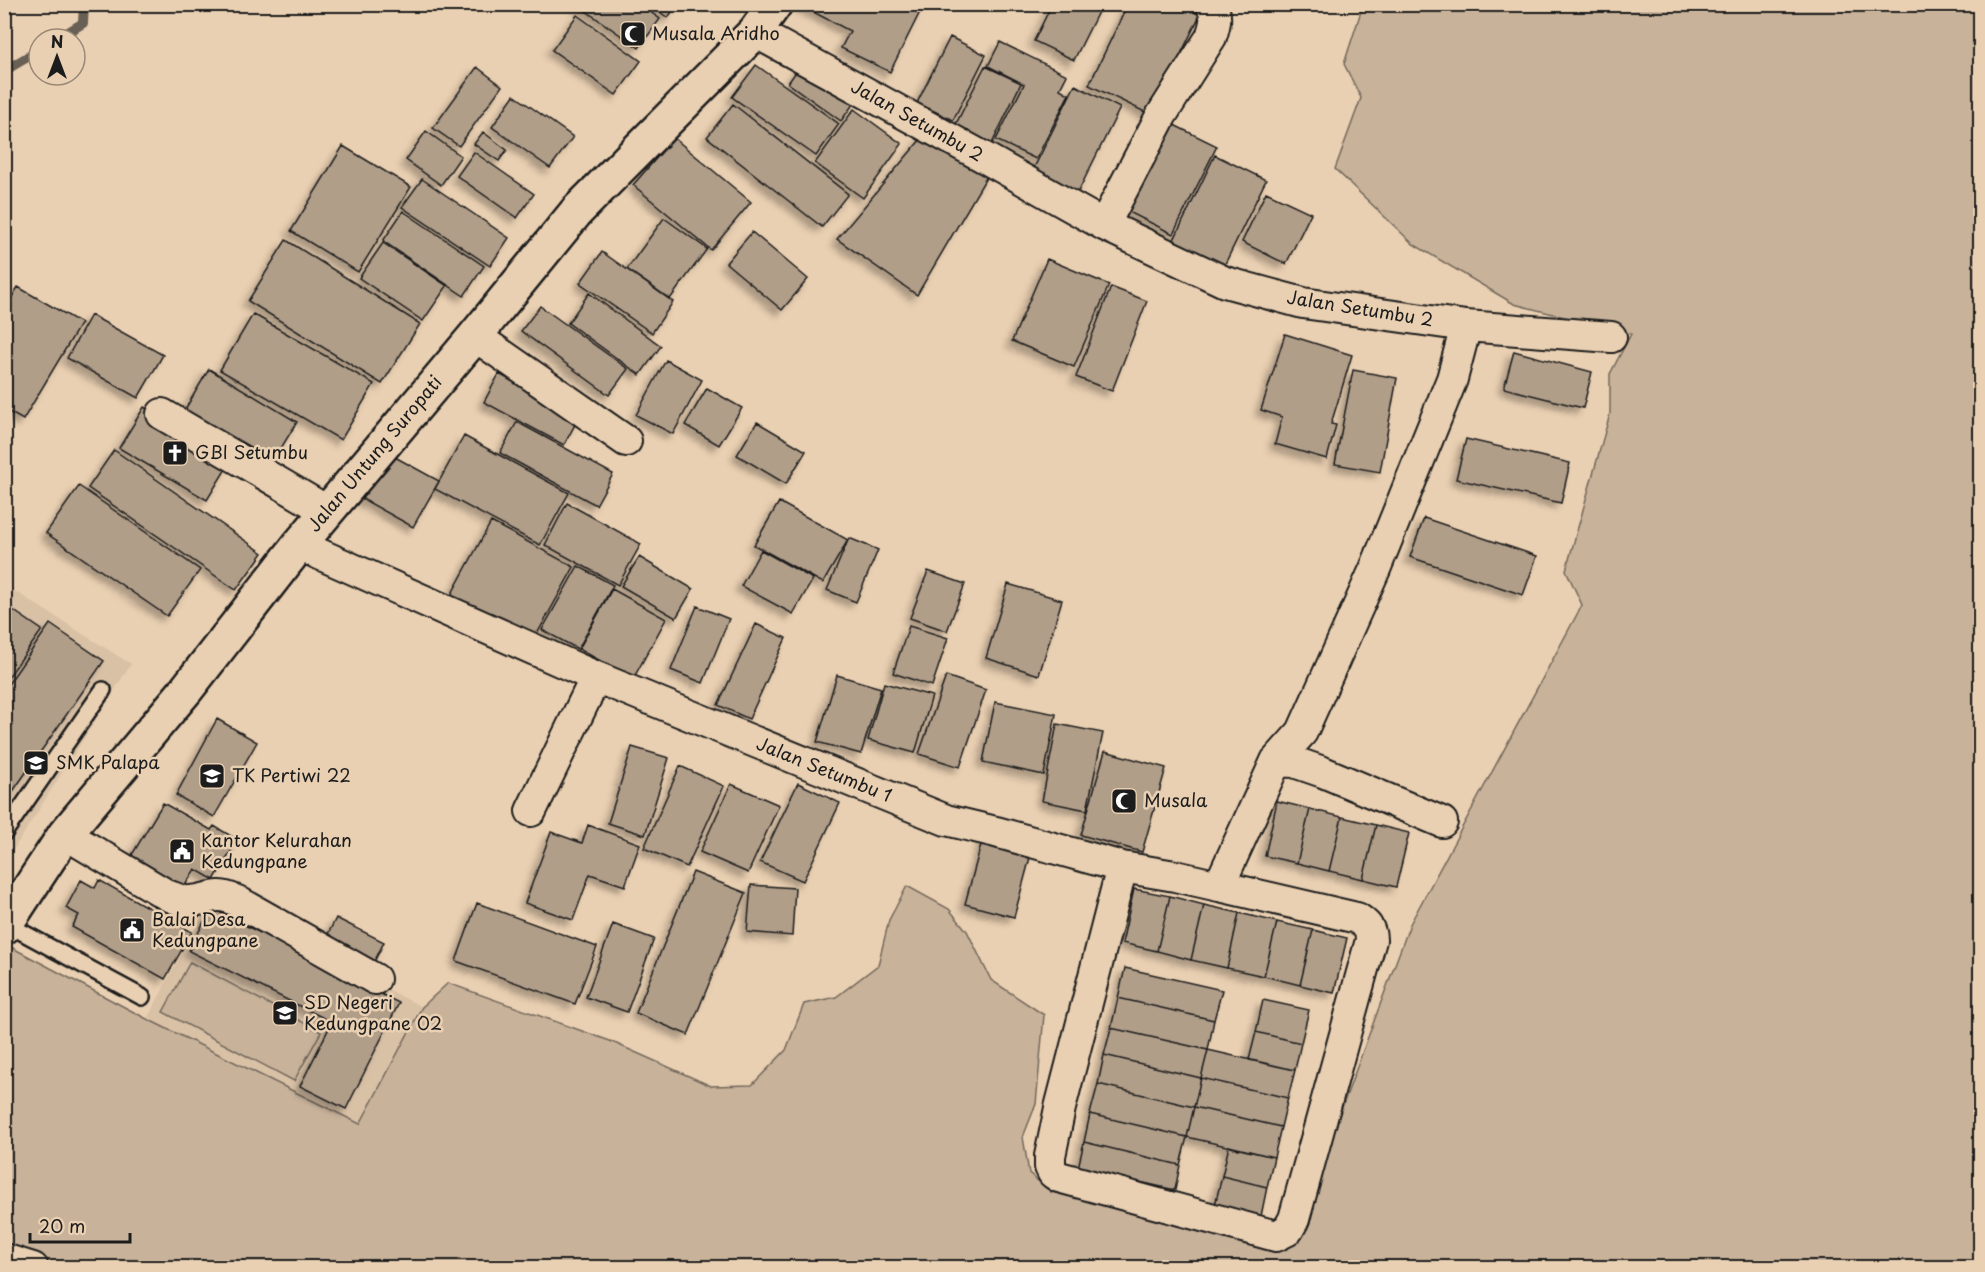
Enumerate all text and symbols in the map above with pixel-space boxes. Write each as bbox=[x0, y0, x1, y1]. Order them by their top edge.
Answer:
mosque icon: Musala Aridho bbox=[618, 19, 648, 49]
place label: Musala Aridho bbox=[652, 19, 780, 46]
north arrow bbox=[27, 27, 87, 87]
text: N bbox=[51, 29, 63, 53]
street label: Jalan Setumbu 2 bbox=[847, 72, 989, 167]
street label: Jalan Setumbu 2 bbox=[1285, 283, 1435, 332]
street label: Jalan Untung Suropati bbox=[300, 369, 448, 537]
church icon: GBI Setumbu bbox=[160, 438, 190, 468]
place label: GBI Setumbu bbox=[195, 438, 308, 465]
street label: Jalan Setumbu 1 bbox=[753, 729, 896, 808]
school or university icon: SMK Palapa bbox=[21, 748, 51, 778]
place label: SMK Palapa bbox=[56, 748, 160, 775]
school or university icon: TK Pertiwi 22 bbox=[197, 761, 227, 791]
place label: TK Pertiwi 22 bbox=[232, 761, 351, 788]
mosque icon: Musala bbox=[1109, 786, 1139, 816]
place label: Musala bbox=[1144, 786, 1208, 813]
place label: Kantor Kelurahan Kedungpane bbox=[201, 826, 352, 874]
public building icon: Kantor Kelurahan Kedungpane bbox=[167, 836, 197, 866]
place label: Balai Desa Kedungpane bbox=[152, 905, 259, 953]
public building icon: Balai Desa Kedungpane bbox=[117, 915, 147, 945]
place label: SD Negeri Kedungpane 02 bbox=[304, 988, 442, 1036]
school or university icon: SD Negeri Kedungpane 02 bbox=[270, 998, 300, 1028]
scale bar bbox=[30, 1206, 130, 1244]
text: 20 m bbox=[39, 1212, 85, 1239]

